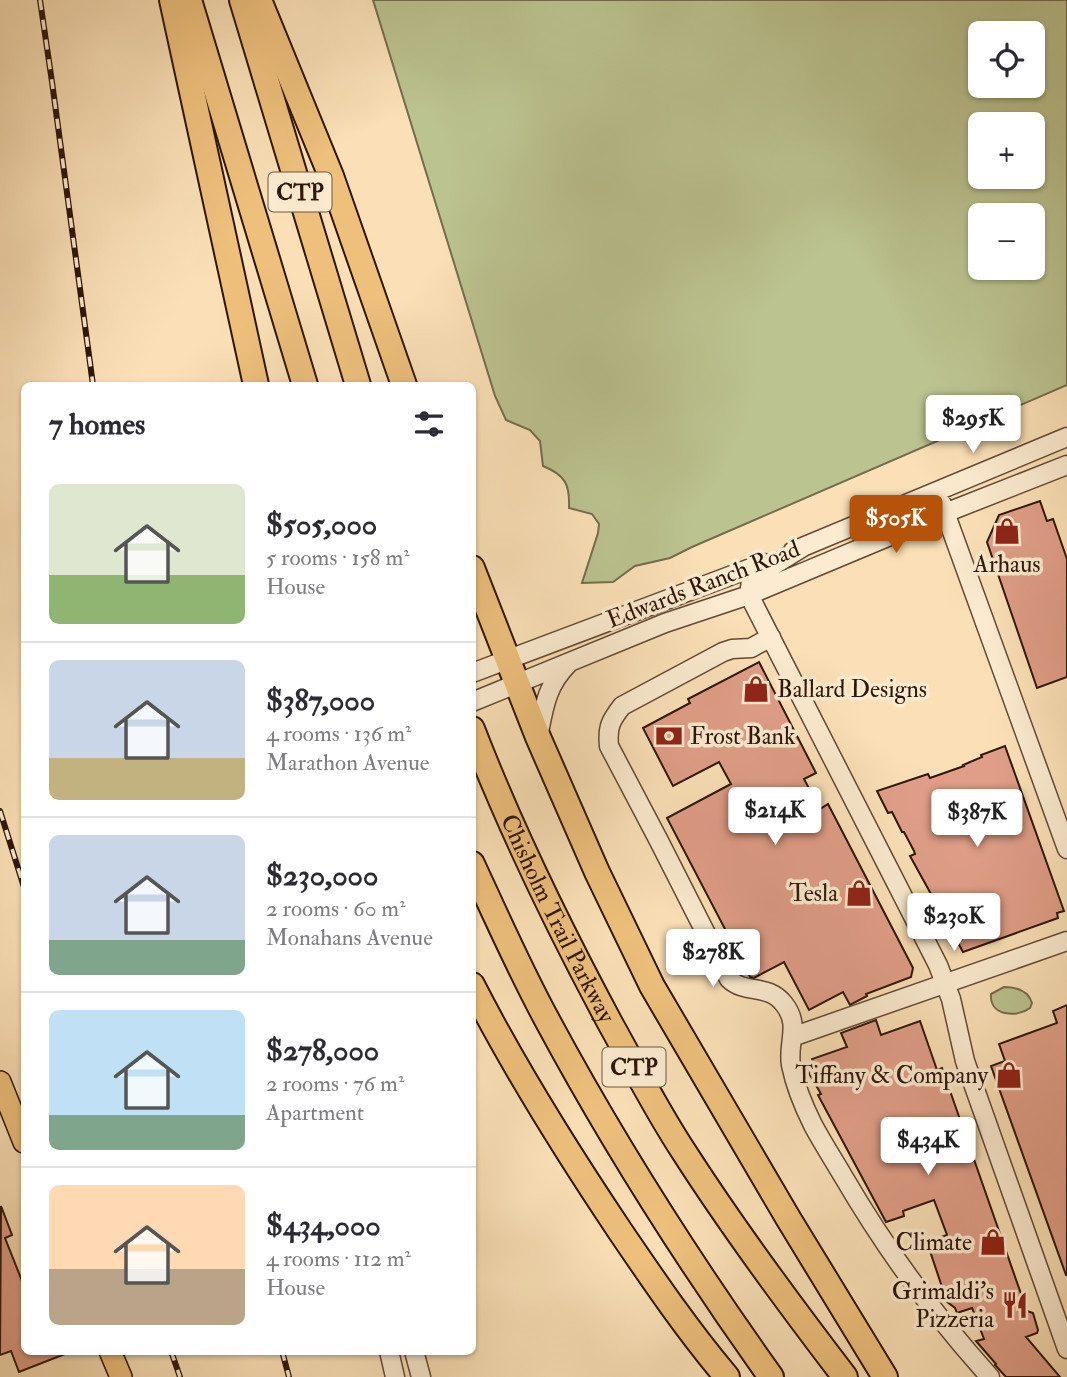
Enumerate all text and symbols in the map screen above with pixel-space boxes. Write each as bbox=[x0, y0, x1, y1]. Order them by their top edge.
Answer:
map controls bbox=[968, 21, 1045, 280]
button: locate bbox=[968, 21, 1045, 98]
button: + bbox=[968, 112, 1045, 189]
road number: CTP bbox=[268, 172, 332, 211]
button: − bbox=[968, 203, 1045, 280]
pin: $295K bbox=[924, 396, 1022, 455]
text: $295K bbox=[942, 403, 1004, 432]
icon: filters bbox=[410, 405, 448, 443]
text: 7 homes bbox=[49, 406, 145, 443]
pin: $505K bbox=[847, 496, 945, 555]
text: $505K bbox=[866, 503, 926, 532]
text: $505,000 bbox=[266, 506, 377, 543]
icon: home bbox=[105, 512, 189, 596]
shop icon: Arhaus bbox=[992, 516, 1022, 546]
street label: Edwards Ranch Road bbox=[602, 533, 804, 636]
text: 5 rooms · 158 m² bbox=[266, 543, 410, 572]
place label: Arhaus bbox=[972, 549, 1041, 580]
text: House bbox=[266, 572, 325, 601]
shop icon: Ballard Designs bbox=[741, 674, 771, 704]
place label: Ballard Designs bbox=[777, 674, 927, 705]
text: $387,000 bbox=[266, 682, 375, 719]
icon: home bbox=[105, 688, 189, 772]
text: 4 rooms · 136 m² bbox=[266, 719, 412, 748]
bank icon: Frost Bank bbox=[654, 721, 684, 751]
place label: Frost Bank bbox=[690, 721, 796, 752]
text: Marathon Avenue bbox=[266, 748, 429, 777]
pin: $214K bbox=[726, 788, 824, 847]
pin: $387K bbox=[928, 790, 1026, 849]
text: $214K bbox=[744, 795, 806, 824]
text: $387K bbox=[947, 797, 1007, 826]
street label: Chisholm Trail Parkway bbox=[493, 809, 622, 1029]
text: $230,000 bbox=[266, 857, 378, 894]
icon: home bbox=[105, 863, 189, 947]
place label: Tesla bbox=[789, 878, 839, 909]
shop icon: Tesla bbox=[844, 878, 874, 908]
text: 2 rooms · 60 m² bbox=[266, 894, 406, 923]
pin: $230K bbox=[905, 894, 1003, 953]
text: $230K bbox=[923, 901, 985, 930]
text: Monahans Avenue bbox=[266, 923, 433, 952]
pin: $278K bbox=[664, 930, 762, 989]
text: $278K bbox=[682, 937, 744, 966]
text: $278,000 bbox=[266, 1032, 379, 1069]
icon: home bbox=[105, 1038, 189, 1122]
road number: CTP bbox=[602, 1048, 666, 1086]
place label: Tiffany & Company bbox=[795, 1060, 988, 1091]
shop icon: Tiffany & Company bbox=[994, 1060, 1024, 1090]
text: 2 rooms · 76 m² bbox=[266, 1069, 404, 1098]
text: Apartment bbox=[266, 1098, 364, 1127]
pin: $434K bbox=[879, 1118, 977, 1177]
text: $434K bbox=[897, 1125, 959, 1154]
text: $434,000 bbox=[266, 1207, 381, 1244]
icon: home bbox=[105, 1213, 189, 1297]
place label: Climate bbox=[896, 1227, 972, 1258]
shop icon: Climate bbox=[978, 1227, 1008, 1257]
text: 4 rooms · 112 m² bbox=[266, 1244, 411, 1273]
text: House bbox=[266, 1273, 325, 1302]
place label: Grimaldi’s Pizzeria bbox=[892, 1276, 995, 1335]
restaurant icon: Grimaldi’s Pizzeria bbox=[1000, 1290, 1030, 1320]

